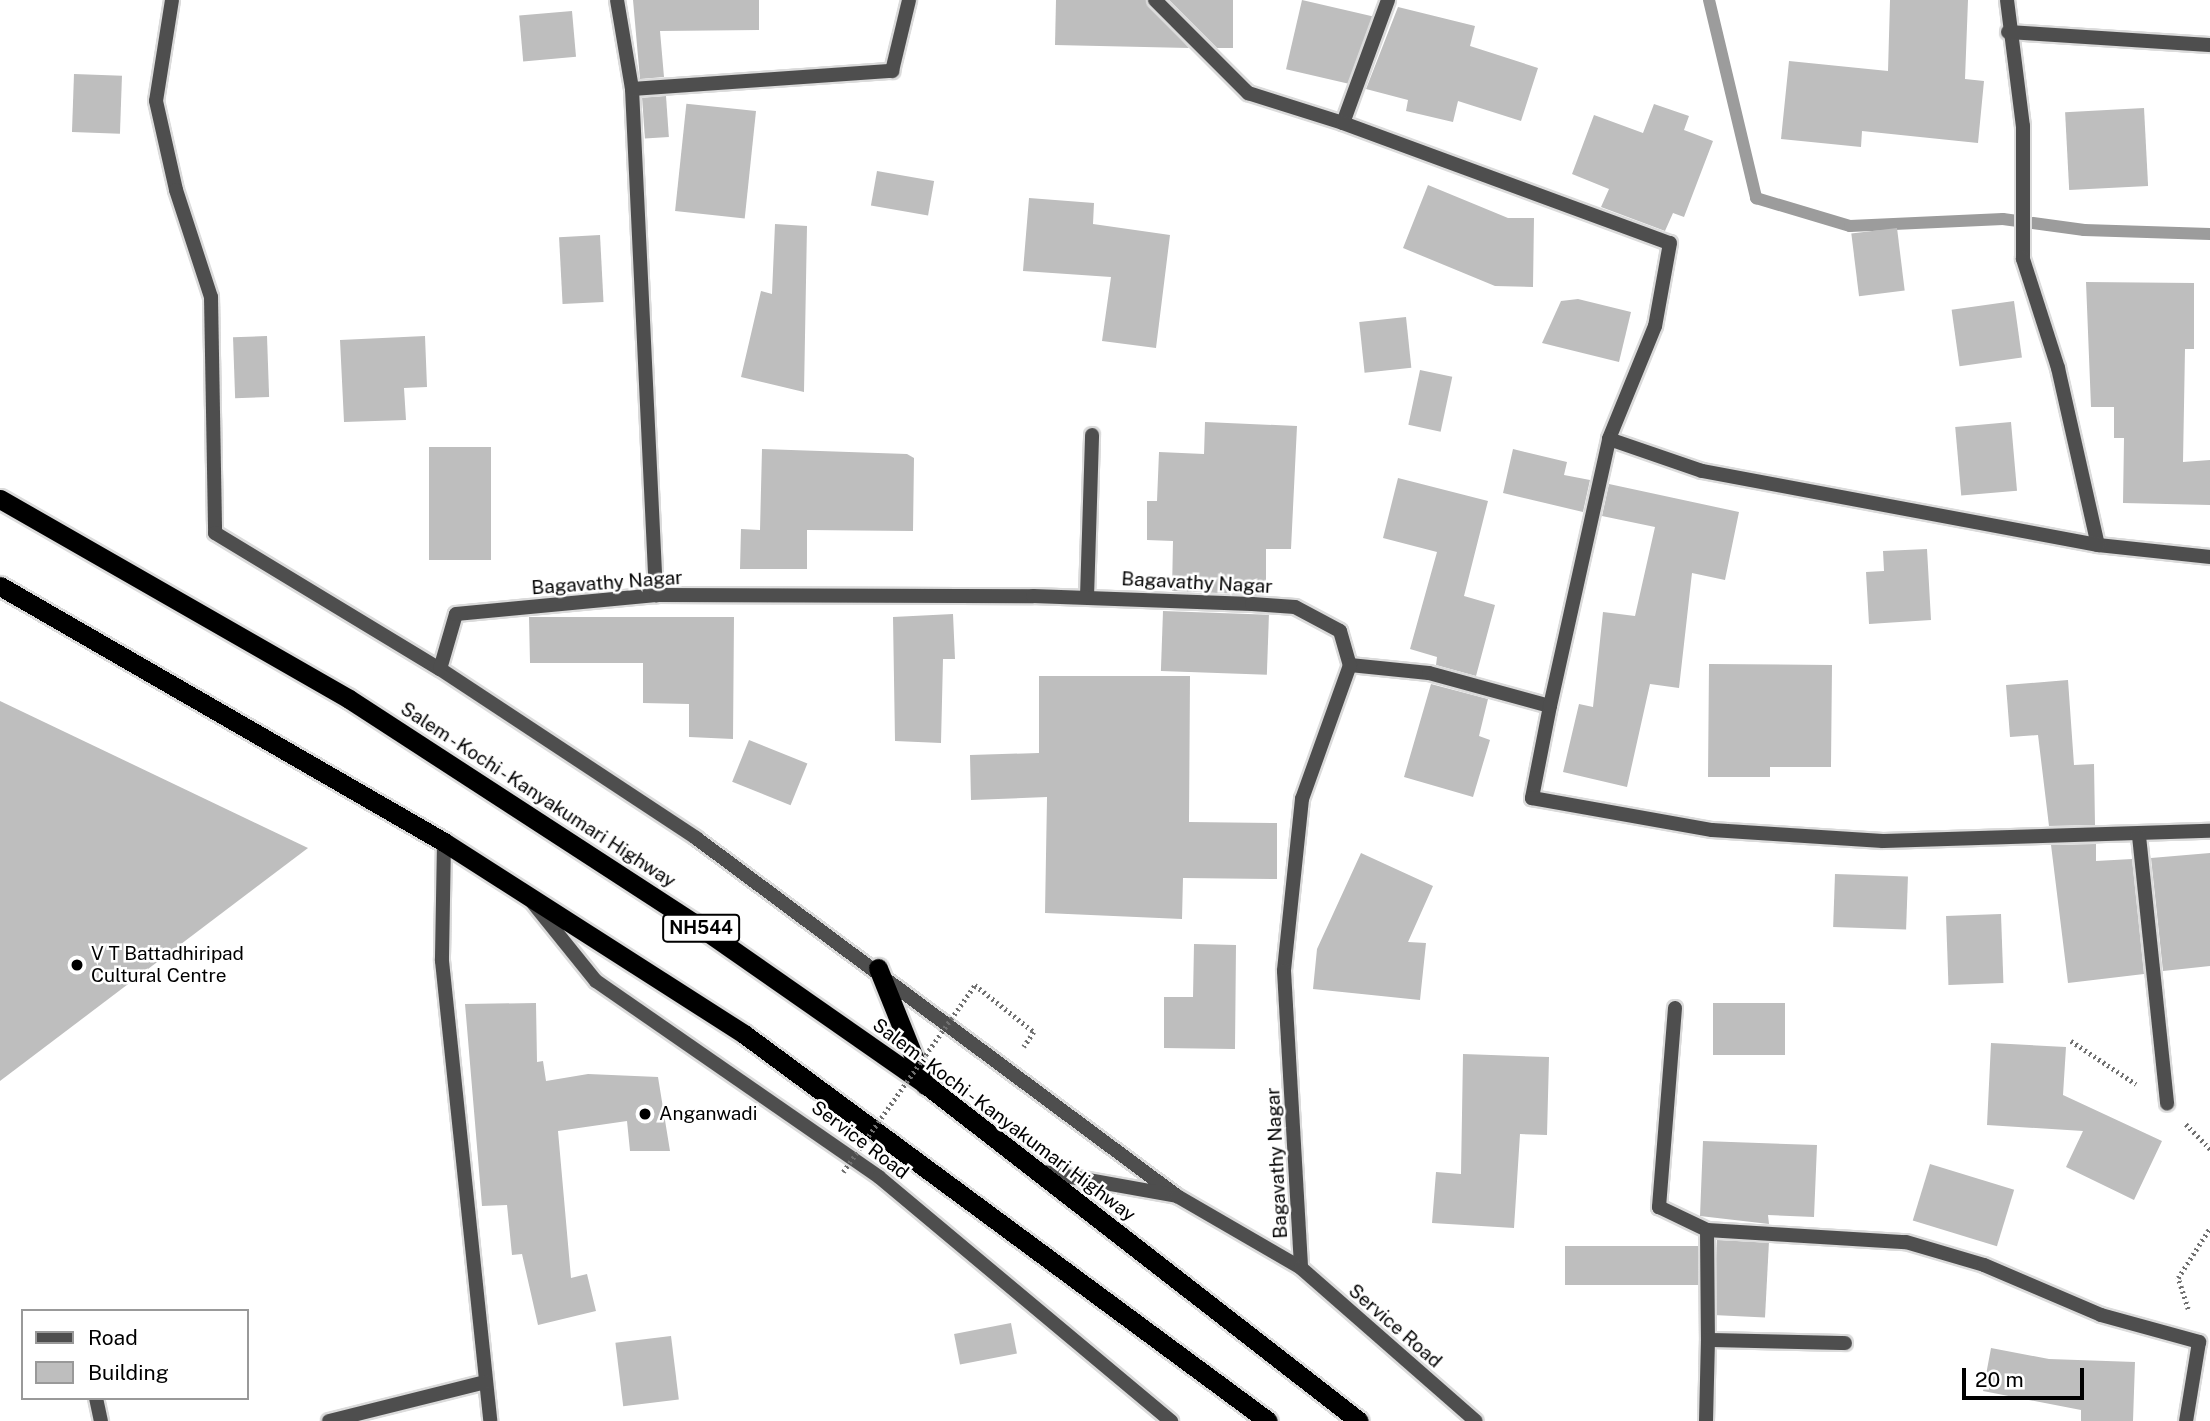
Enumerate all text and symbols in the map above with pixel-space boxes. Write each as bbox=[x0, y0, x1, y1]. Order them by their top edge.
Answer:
street label: Bagavathy Nagar bbox=[531, 566, 683, 600]
street label: Bagavathy Nagar bbox=[1121, 568, 1273, 598]
street label: Salem - Kochi - Kanyakumari Highway bbox=[392, 695, 684, 895]
road number: NH544 bbox=[661, 914, 741, 943]
place label: V T Battadhiripad Cultural Centre bbox=[91, 943, 244, 987]
marker: V T Battadhiripad Cultural Centre bbox=[69, 957, 85, 973]
street label: Salem - Kochi - Kanyakumari Highway bbox=[864, 1010, 1144, 1230]
street label: Bagavathy Nagar bbox=[1262, 1087, 1292, 1239]
street label: Service Road bbox=[807, 1096, 913, 1184]
place label: Anganwadi bbox=[659, 1103, 757, 1125]
marker: Anganwadi bbox=[637, 1106, 653, 1122]
street label: Service Road bbox=[1344, 1279, 1446, 1373]
legend bbox=[21, 1309, 248, 1400]
text: Road bbox=[88, 1325, 138, 1350]
scale bar bbox=[1965, 1354, 2088, 1398]
text: Building bbox=[88, 1360, 169, 1385]
text: 20 m bbox=[1975, 1367, 2024, 1392]

